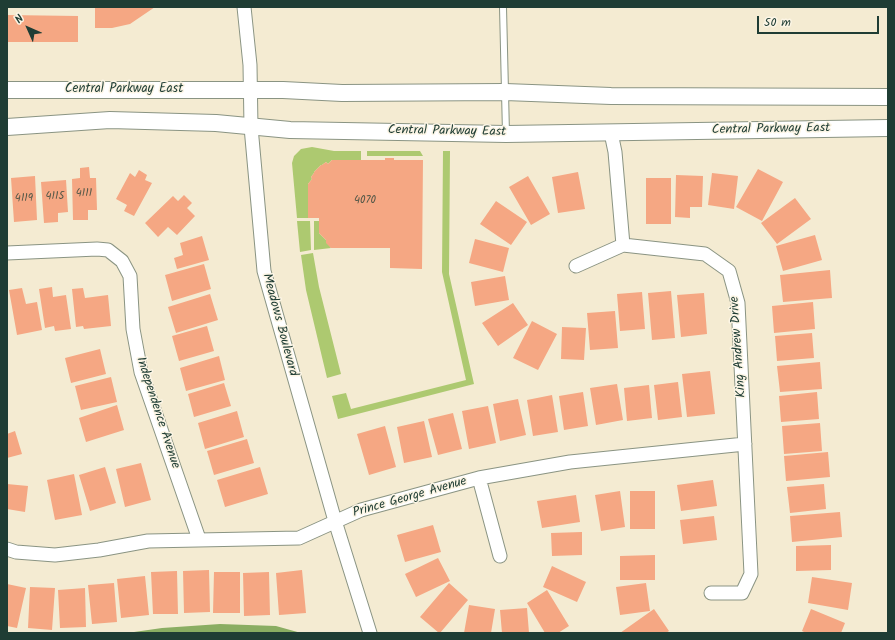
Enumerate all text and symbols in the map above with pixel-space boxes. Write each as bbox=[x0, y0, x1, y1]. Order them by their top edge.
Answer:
north arrow bbox=[8, 8, 48, 48]
scale bar bbox=[759, 8, 881, 34]
text: N bbox=[11, 11, 28, 28]
text: 50 m bbox=[764, 13, 791, 32]
street label: Central Parkway East bbox=[65, 82, 183, 98]
street label: Central Parkway East bbox=[712, 121, 830, 139]
street label: Central Parkway East bbox=[388, 123, 506, 141]
house number: 4111 bbox=[76, 187, 92, 201]
house number: 4115 bbox=[46, 190, 64, 204]
house number: 4119 bbox=[15, 192, 33, 206]
house number: 4070 bbox=[354, 194, 376, 208]
street label: Meadows Boulevard bbox=[258, 272, 300, 378]
street label: King Andrew Drive bbox=[728, 296, 750, 398]
street label: Independence Avenue bbox=[132, 355, 182, 471]
street label: Prince George Avenue bbox=[351, 474, 469, 522]

